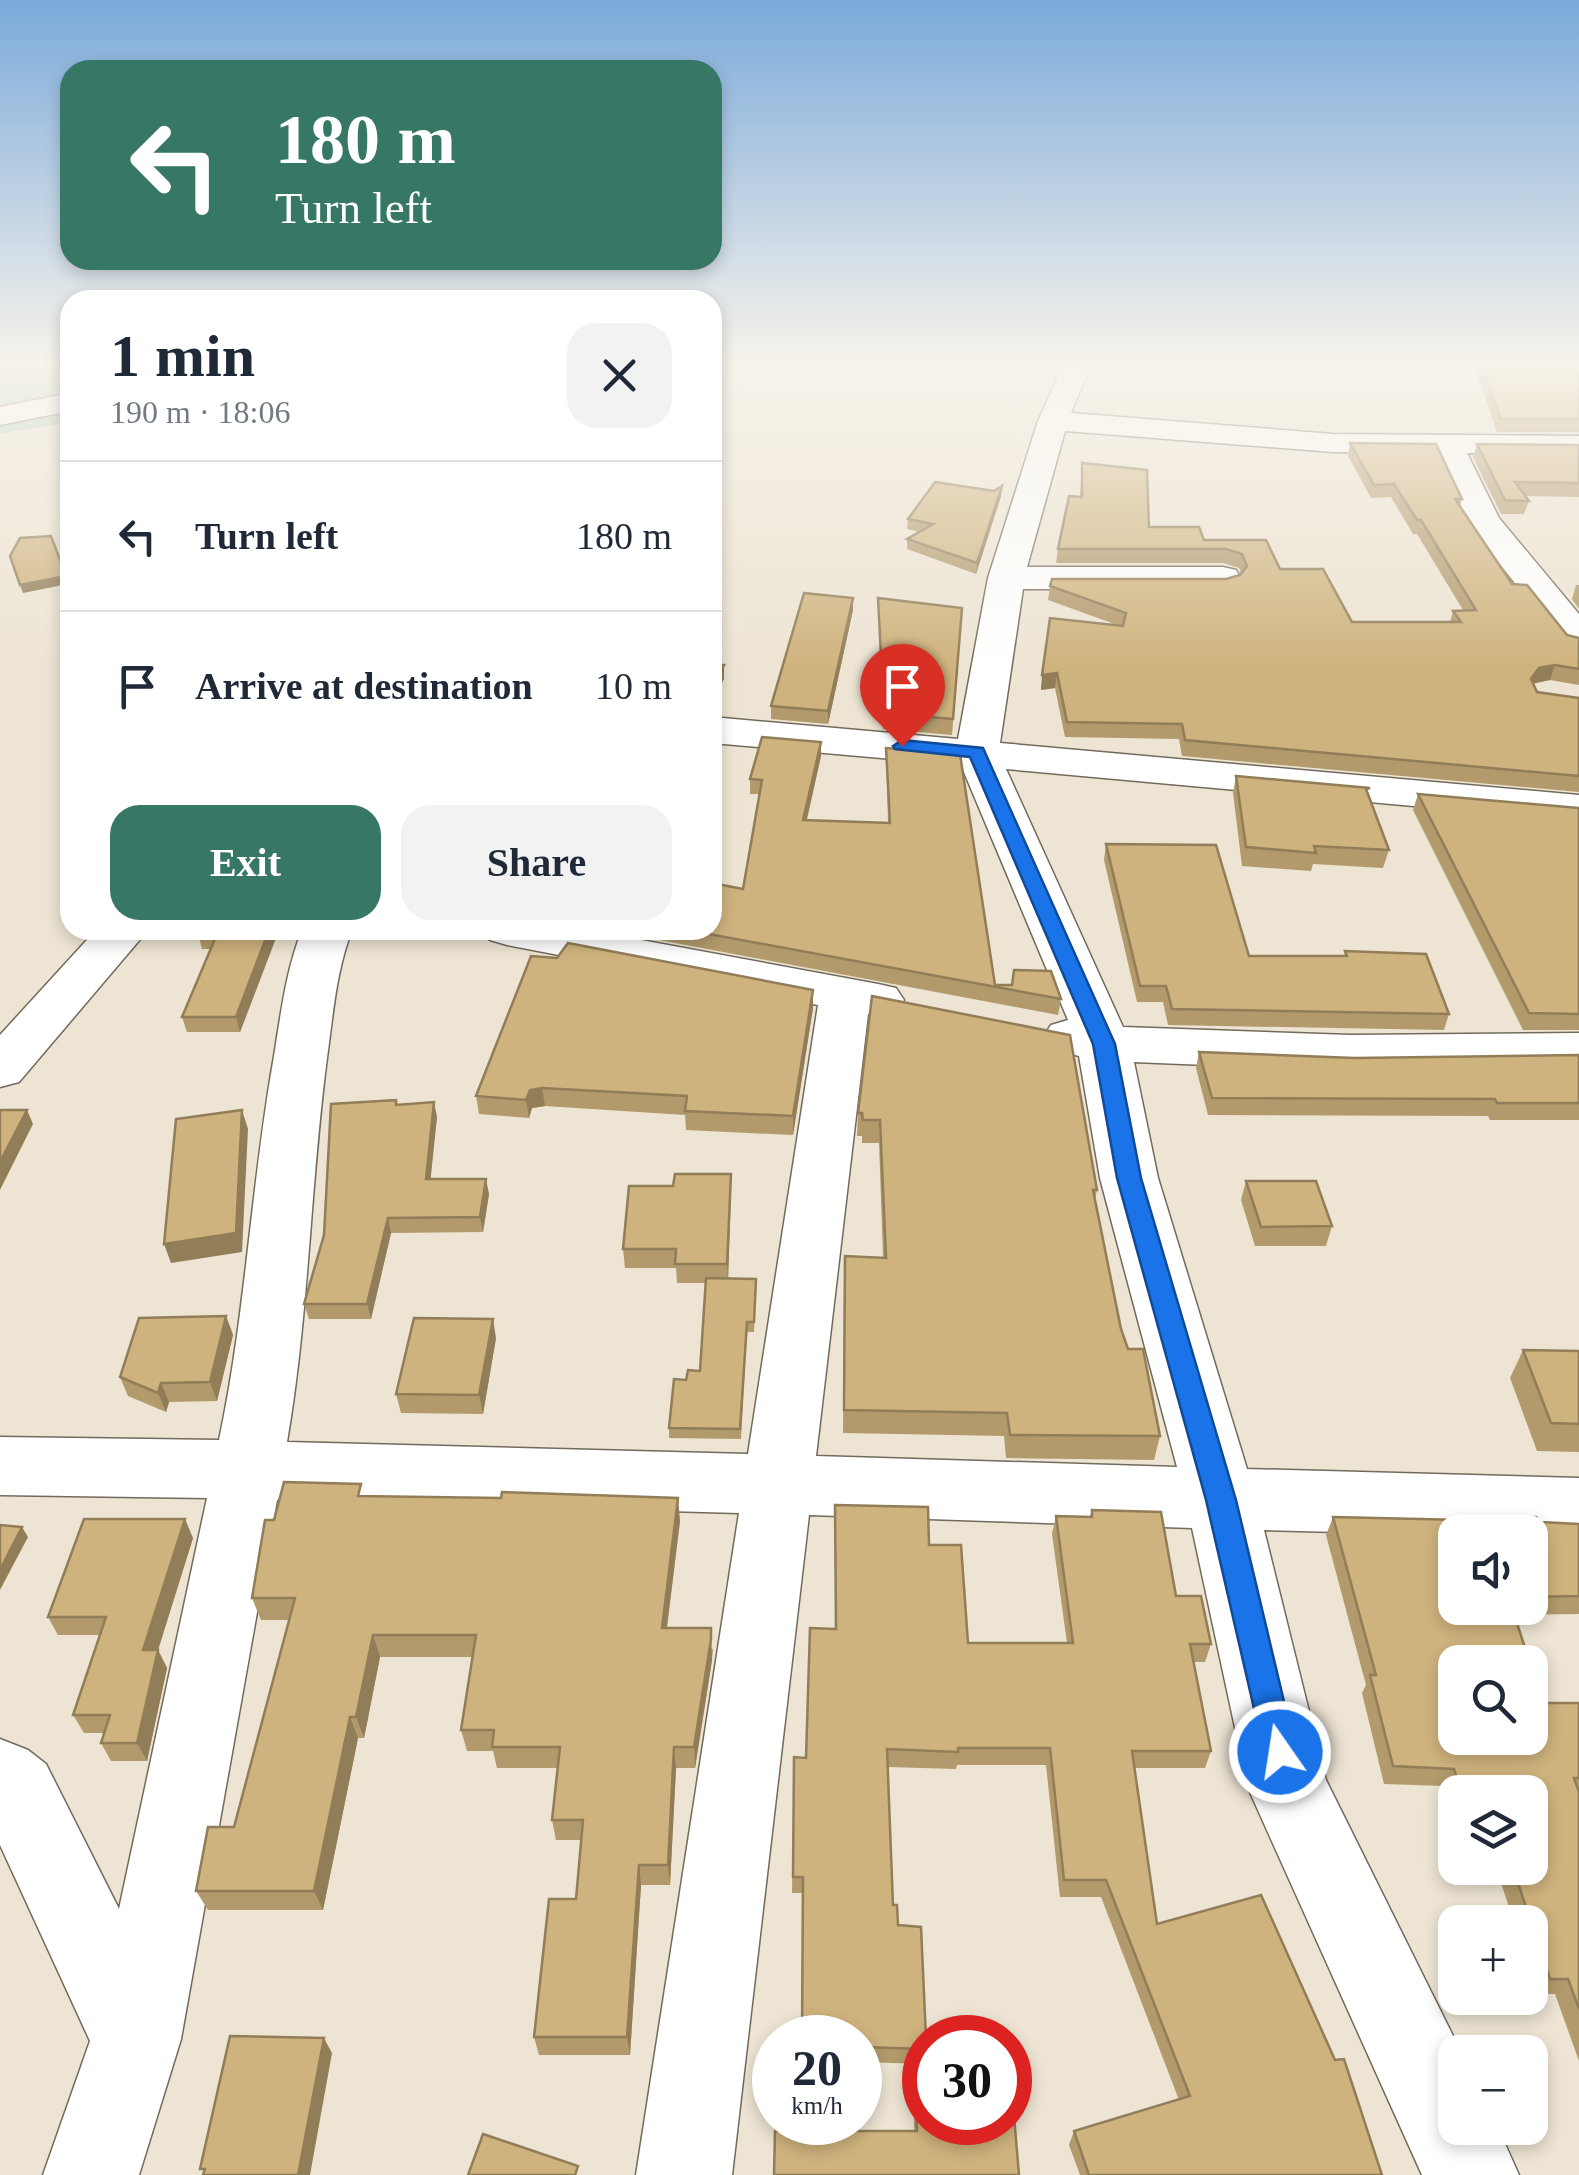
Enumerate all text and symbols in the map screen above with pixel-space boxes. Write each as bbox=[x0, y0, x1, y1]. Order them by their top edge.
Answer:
icon: left bbox=[110, 100, 240, 230]
text: 180 m bbox=[275, 101, 456, 178]
text: Turn left bbox=[275, 183, 432, 233]
text: 1 min bbox=[110, 323, 255, 389]
button: close bbox=[567, 323, 672, 428]
text: 190 m · 18:06 bbox=[110, 394, 290, 430]
icon: left bbox=[110, 509, 165, 564]
text: Turn left bbox=[195, 515, 338, 557]
text: 180 m bbox=[576, 515, 672, 557]
pin bbox=[860, 644, 945, 747]
icon: arrive bbox=[110, 659, 165, 714]
icon: arrive bbox=[875, 659, 930, 714]
text: Arrive at destination bbox=[195, 665, 533, 707]
text: 10 m bbox=[595, 665, 672, 707]
button: Exit bbox=[110, 805, 381, 920]
button: Share bbox=[401, 805, 672, 920]
map controls bbox=[1438, 1515, 1548, 2145]
button: sound bbox=[1438, 1515, 1548, 1625]
button: search bbox=[1438, 1645, 1548, 1755]
position arrow bbox=[1228, 1700, 1332, 1804]
button: layers bbox=[1438, 1775, 1548, 1885]
button: + bbox=[1438, 1905, 1548, 2015]
speed limit sign: 30 bbox=[902, 2015, 1032, 2145]
button: − bbox=[1438, 2035, 1548, 2145]
text: 20 bbox=[792, 2040, 842, 2096]
text: km/h bbox=[791, 2092, 843, 2119]

